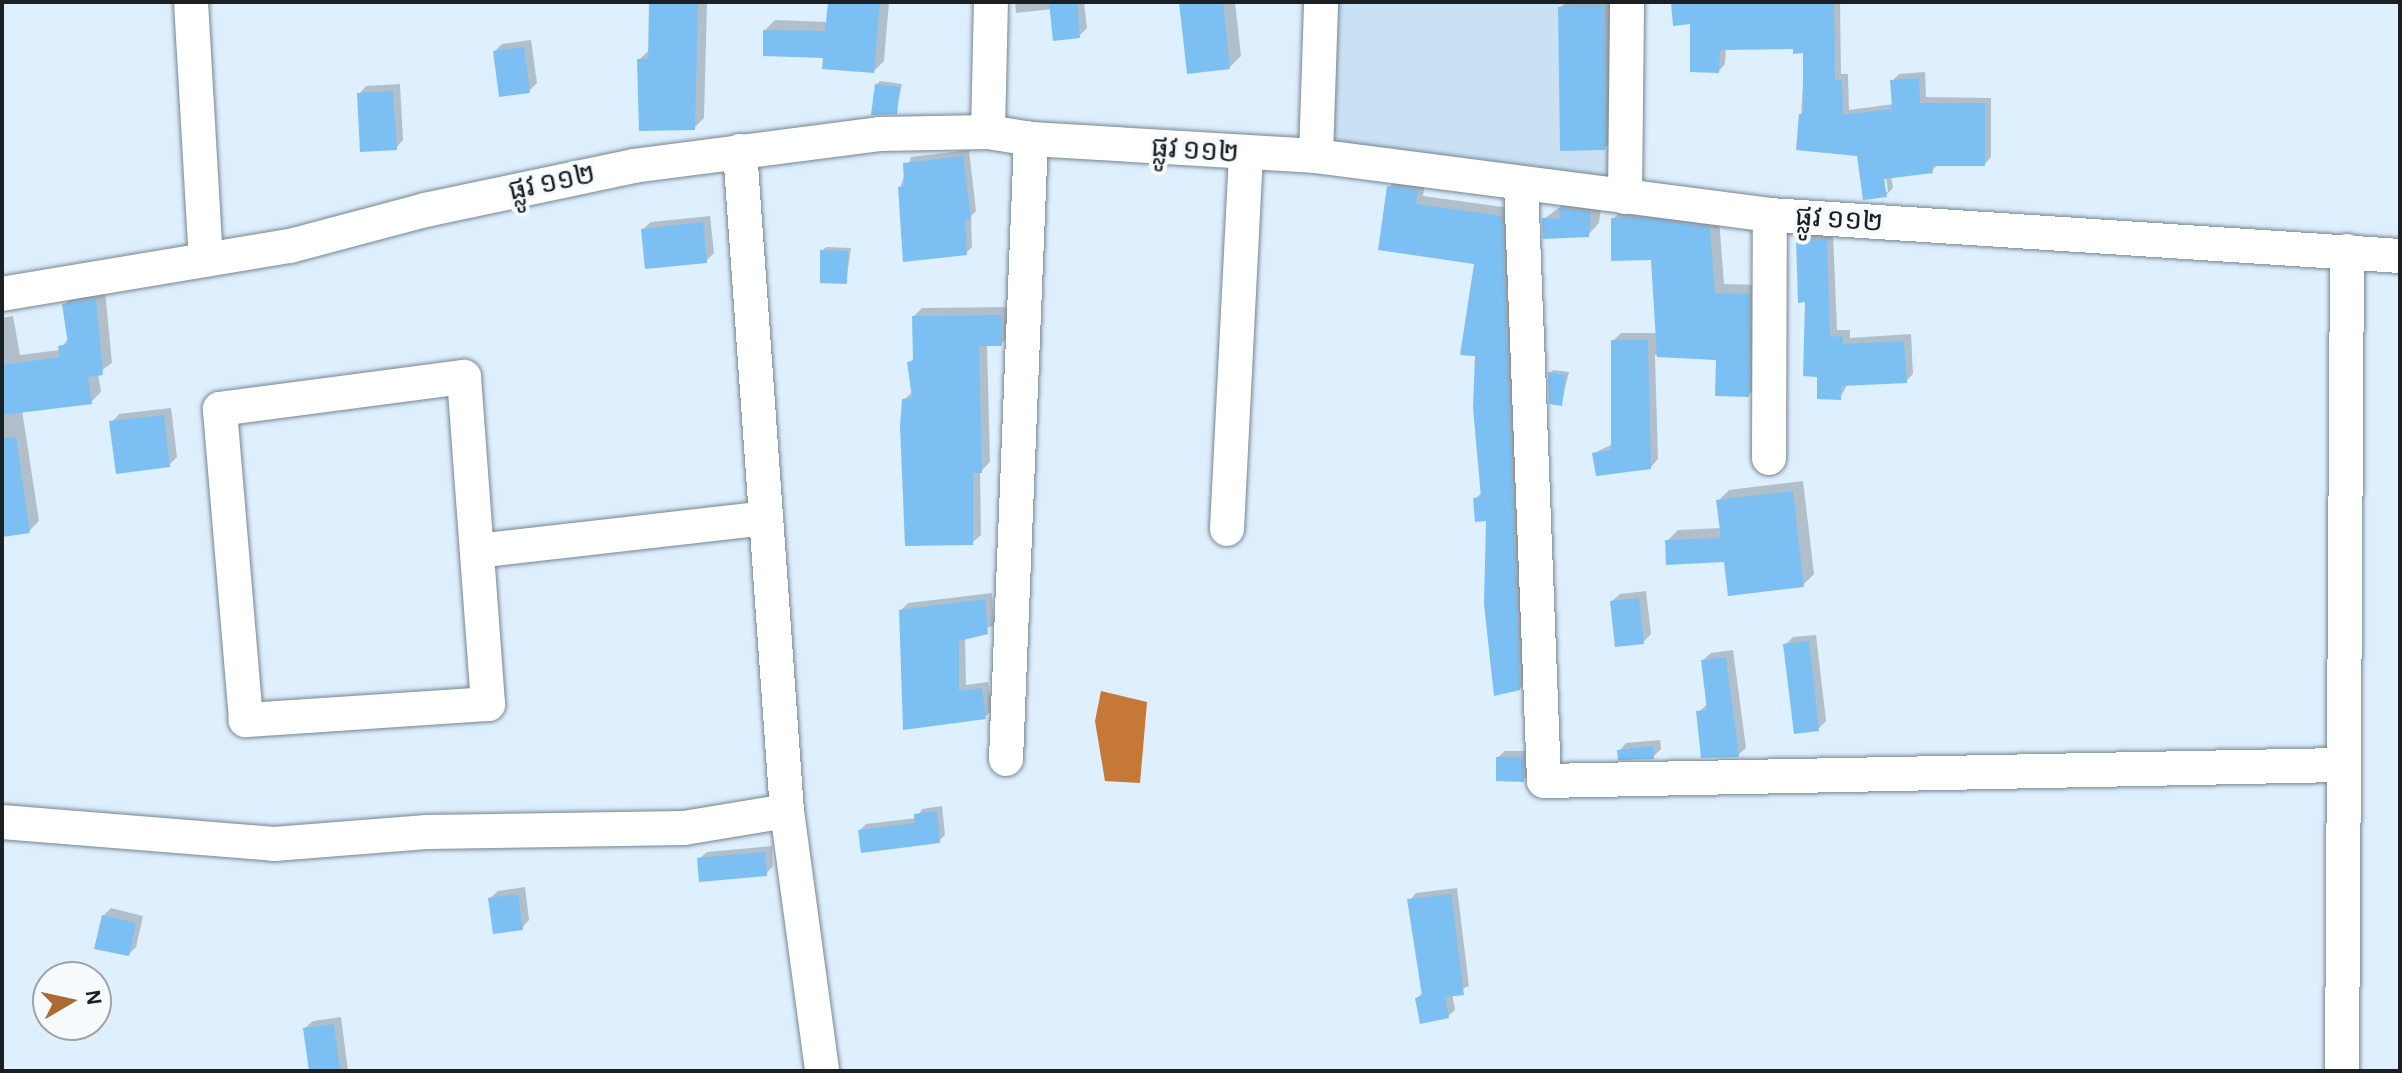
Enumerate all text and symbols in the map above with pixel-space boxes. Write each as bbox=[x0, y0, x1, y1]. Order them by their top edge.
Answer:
street label: ផ្លូវ ១១២ bbox=[1150, 131, 1240, 171]
street label: ផ្លូវ ១១២ bbox=[505, 157, 599, 209]
street label: ផ្លូវ ១១២ bbox=[1794, 200, 1884, 240]
north arrow bbox=[32, 961, 112, 1041]
text: N bbox=[82, 988, 106, 1007]

